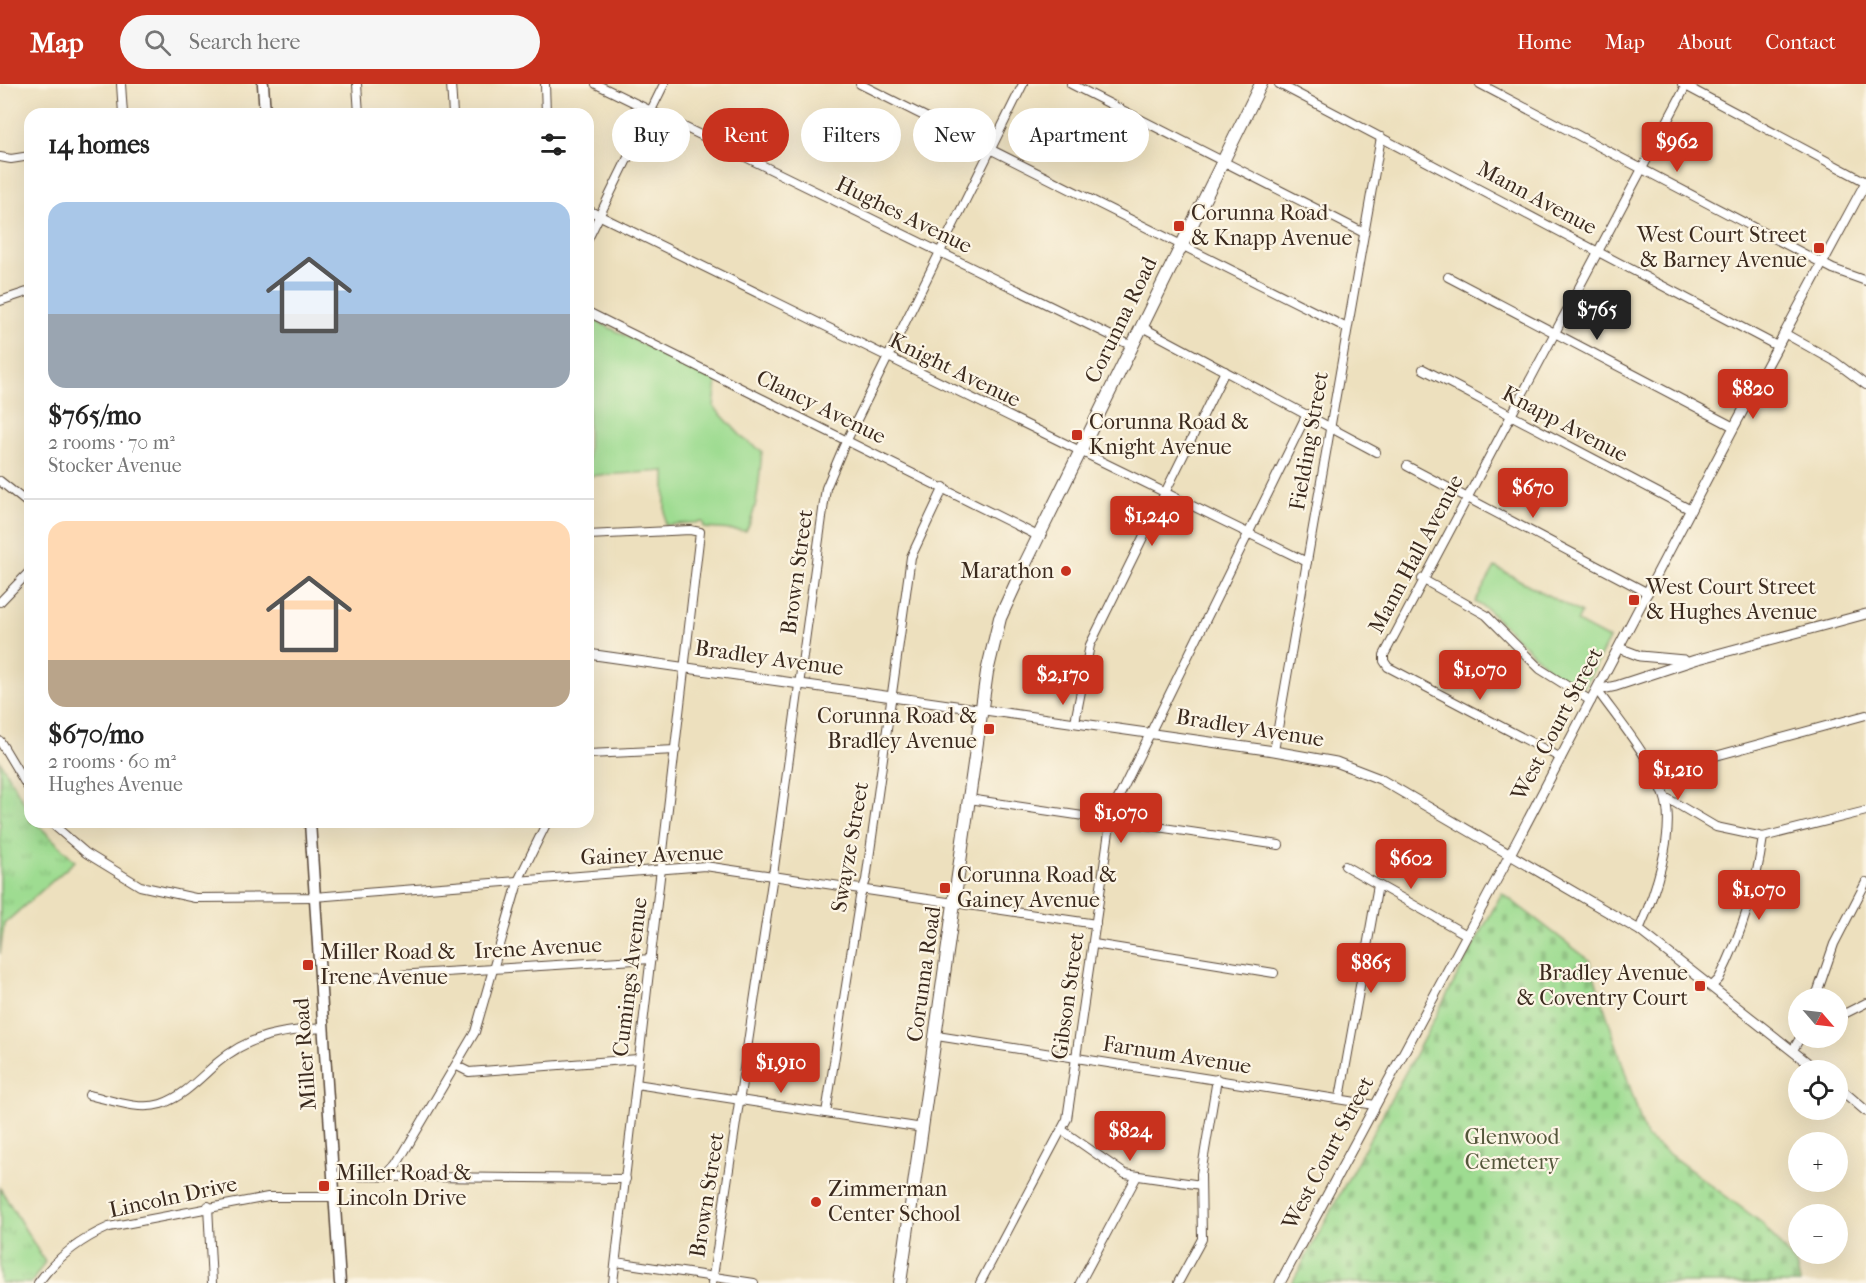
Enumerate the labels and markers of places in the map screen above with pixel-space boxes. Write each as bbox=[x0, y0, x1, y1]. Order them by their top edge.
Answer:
pin: $962 bbox=[1641, 122, 1713, 173]
place label: Corunna Road & Knapp Avenue bbox=[1191, 200, 1352, 251]
marker: Corunna Road & Knapp Avenue bbox=[1172, 219, 1186, 233]
place label: West Court Street & Barney Avenue bbox=[1636, 222, 1807, 273]
marker: West Court Street & Barney Avenue bbox=[1812, 241, 1826, 255]
pin: $765 bbox=[1561, 290, 1633, 341]
pin: $820 bbox=[1717, 369, 1789, 420]
place label: Corunna Road & Knight Avenue bbox=[1089, 409, 1249, 460]
marker: Corunna Road & Knight Avenue bbox=[1070, 428, 1084, 442]
pin: $670 bbox=[1497, 468, 1569, 519]
pin: $1,240 bbox=[1103, 496, 1201, 547]
place label: Marathon bbox=[960, 558, 1054, 584]
marker: Marathon bbox=[1059, 564, 1073, 578]
place label: West Court Street & Hughes Avenue bbox=[1645, 574, 1817, 625]
marker: West Court Street & Hughes Avenue bbox=[1627, 593, 1641, 607]
pin: $1,070 bbox=[1431, 650, 1529, 701]
pin: $2,170 bbox=[1014, 655, 1112, 706]
place label: Corunna Road & Bradley Avenue bbox=[817, 703, 977, 754]
marker: Corunna Road & Bradley Avenue bbox=[982, 722, 996, 736]
pin: $1,210 bbox=[1629, 750, 1727, 801]
pin: $1,070 bbox=[1072, 793, 1170, 844]
pin: $602 bbox=[1375, 839, 1447, 890]
place label: Corunna Road & Gainey Avenue bbox=[957, 862, 1117, 913]
pin: $1,070 bbox=[1710, 870, 1808, 921]
marker: Corunna Road & Gainey Avenue bbox=[938, 881, 952, 895]
place label: Miller Road & Irene Avenue bbox=[320, 939, 455, 990]
pin: $865 bbox=[1335, 943, 1407, 994]
marker: Miller Road & Irene Avenue bbox=[301, 958, 315, 972]
place label: Bradley Avenue & Coventry Court bbox=[1516, 960, 1688, 1011]
marker: Bradley Avenue & Coventry Court bbox=[1693, 979, 1707, 993]
pin: $1,910 bbox=[732, 1043, 830, 1094]
pin: $824 bbox=[1094, 1111, 1166, 1162]
place label: Miller Road & Lincoln Drive bbox=[336, 1160, 471, 1211]
place label: Zimmerman Center School bbox=[828, 1176, 961, 1227]
marker: Miller Road & Lincoln Drive bbox=[317, 1179, 331, 1193]
marker: Zimmerman Center School bbox=[809, 1195, 823, 1209]

